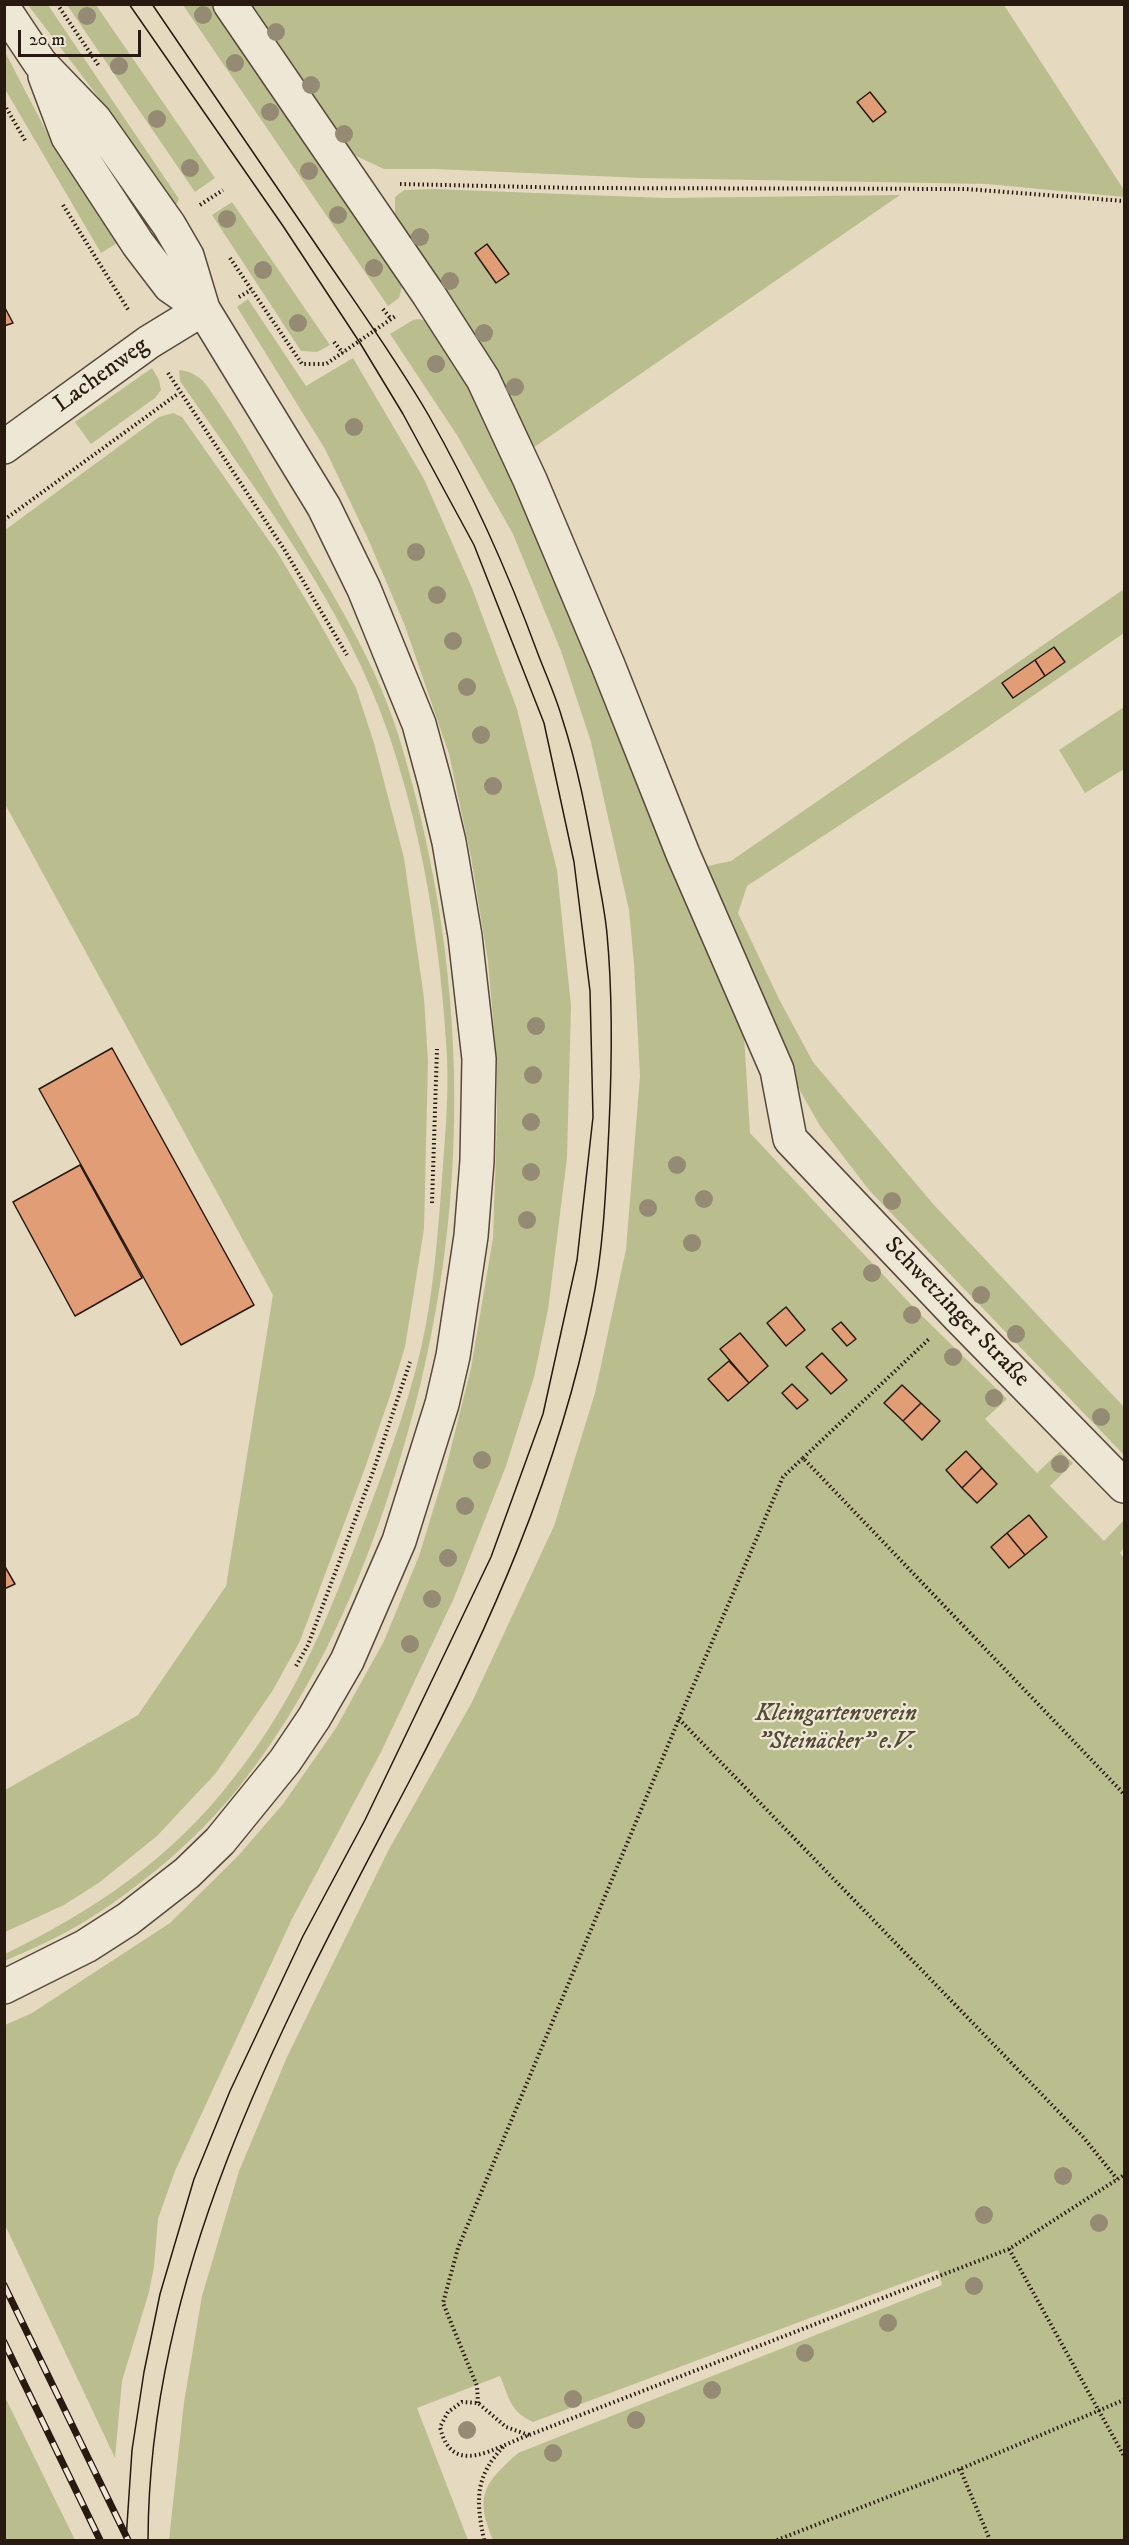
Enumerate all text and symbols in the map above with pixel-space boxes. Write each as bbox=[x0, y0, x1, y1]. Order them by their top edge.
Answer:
scale bar bbox=[21, 18, 144, 56]
text: 20 m bbox=[29, 29, 65, 51]
street label: Lachenweg bbox=[49, 332, 155, 420]
street label: Schwetzinger Straße bbox=[877, 1232, 1035, 1394]
park label: Kleingartenverein "Steinäcker" e.V. bbox=[755, 1701, 917, 1757]

